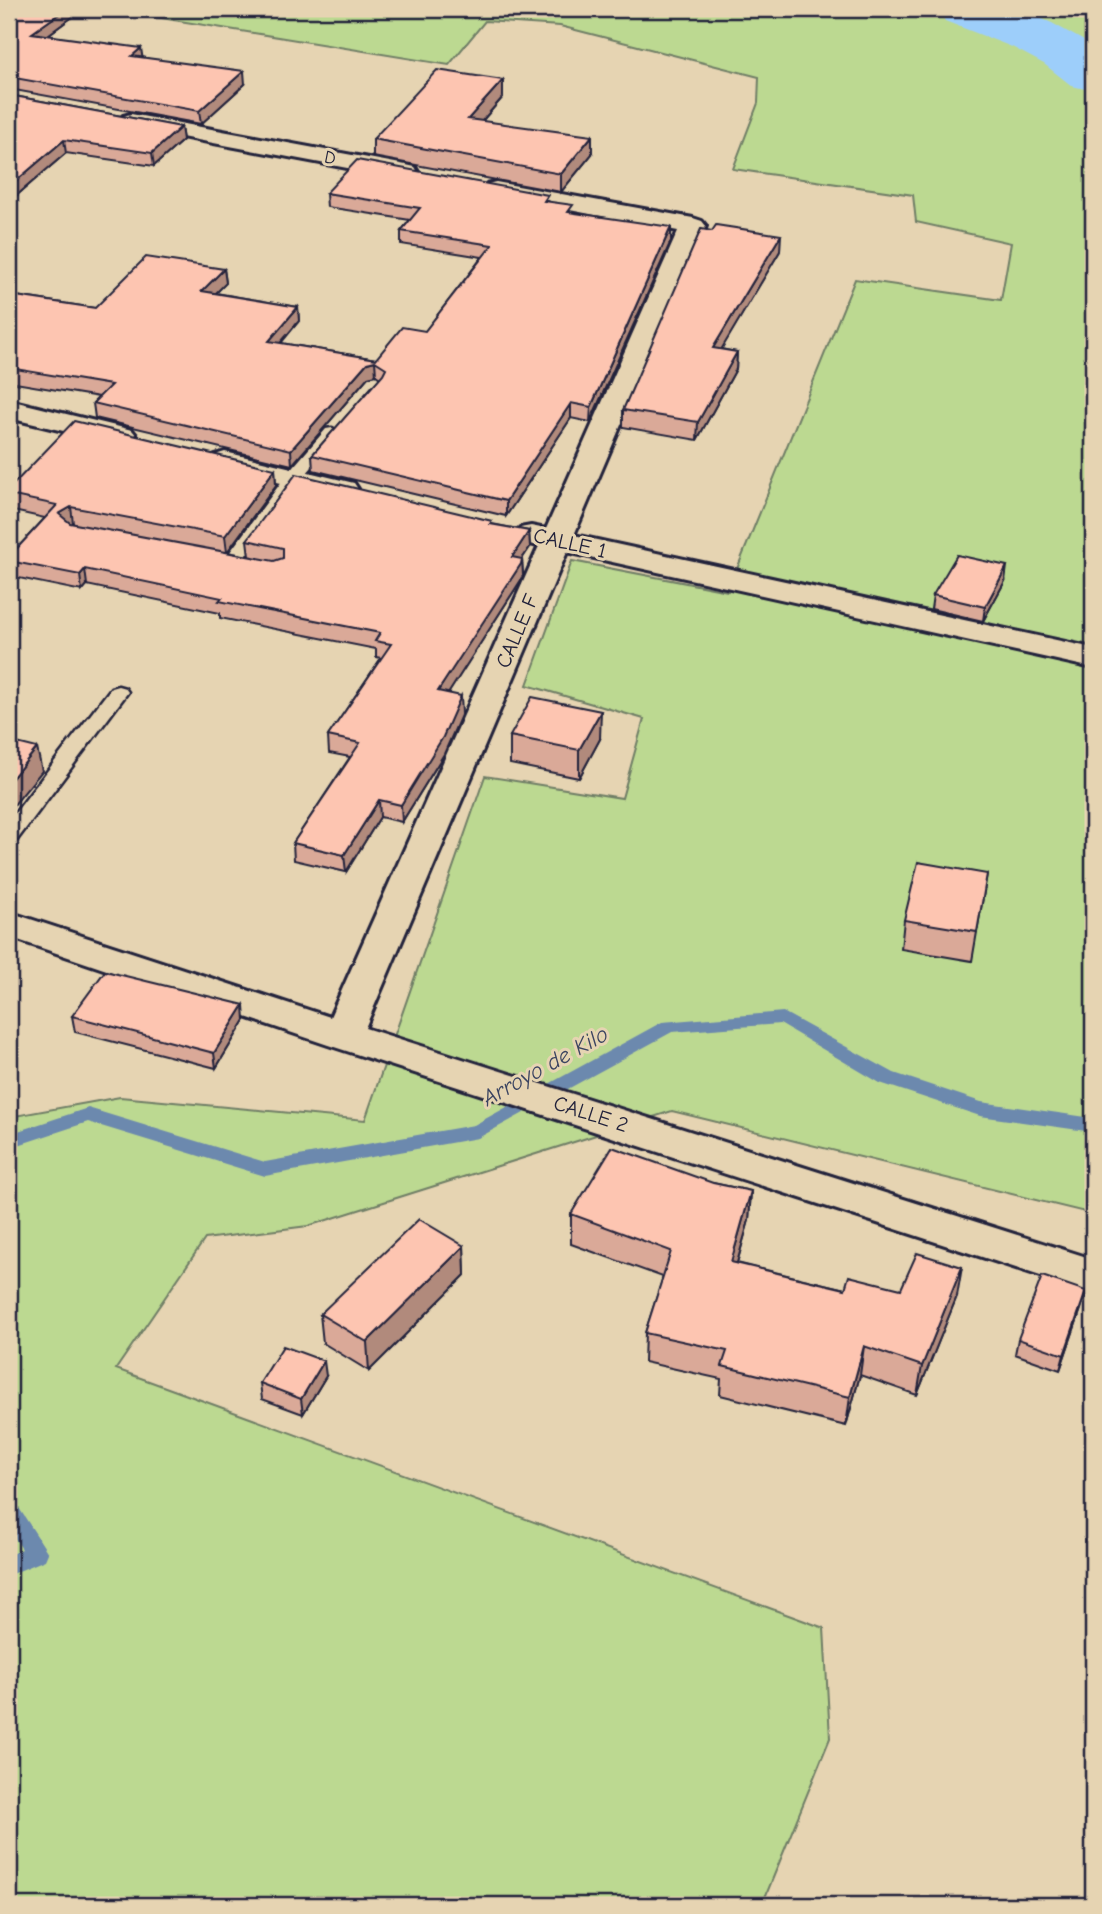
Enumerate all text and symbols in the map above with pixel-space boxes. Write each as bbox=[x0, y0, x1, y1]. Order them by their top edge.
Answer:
street label: D bbox=[322, 147, 338, 169]
street label: CALLE 1 bbox=[531, 523, 609, 563]
street label: CALLE F bbox=[491, 590, 543, 672]
water label: Arroyo de Kilo bbox=[476, 1020, 613, 1112]
street label: CALLE 2 bbox=[551, 1091, 631, 1137]

